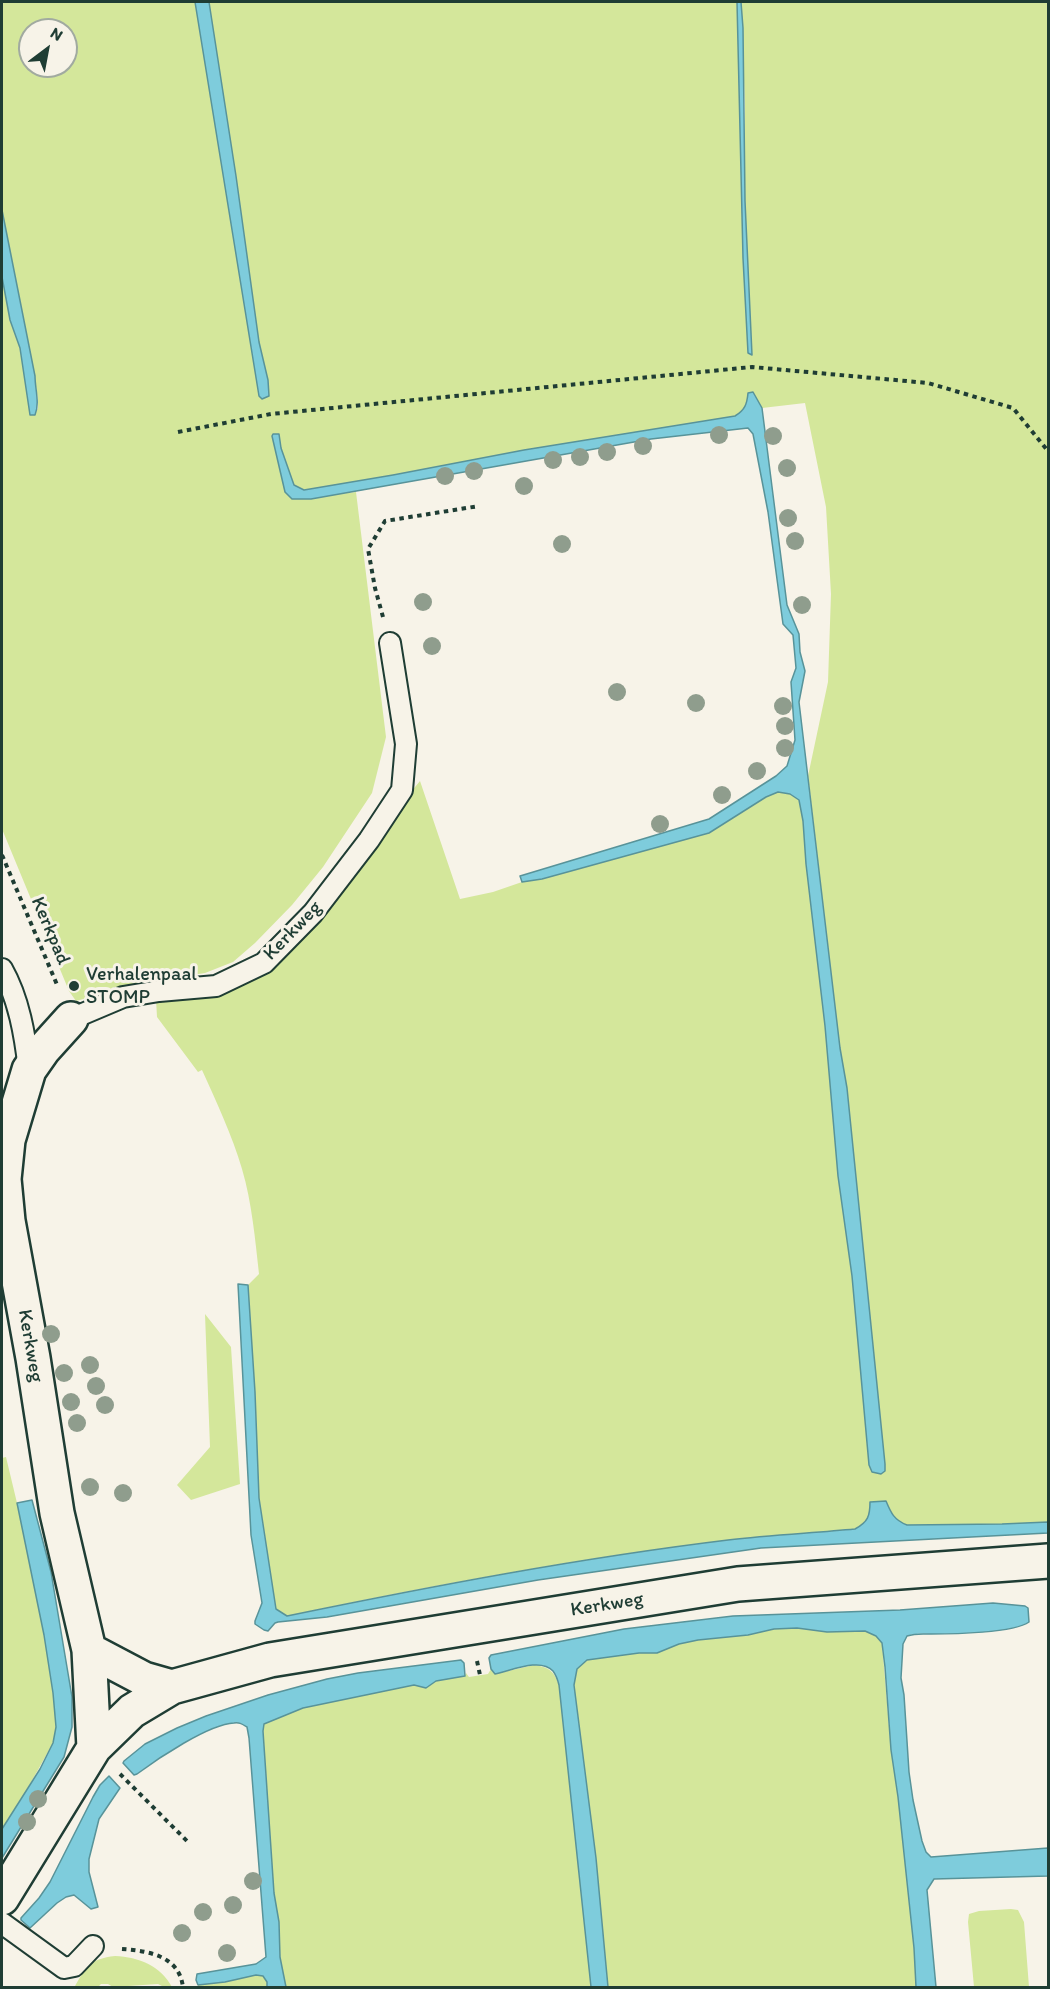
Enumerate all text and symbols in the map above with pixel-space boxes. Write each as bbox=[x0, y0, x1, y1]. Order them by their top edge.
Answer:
north arrow bbox=[18, 18, 78, 78]
text: N bbox=[47, 23, 66, 45]
street label: Kerkpad bbox=[25, 893, 75, 969]
street label: Kerkweg bbox=[259, 896, 327, 966]
place label: Verhalenpaal STOMP bbox=[86, 963, 197, 1010]
marker: Verhalenpaal STOMP bbox=[67, 979, 81, 993]
street label: Kerkweg bbox=[12, 1308, 48, 1384]
street label: Kerkweg bbox=[569, 1587, 645, 1623]

